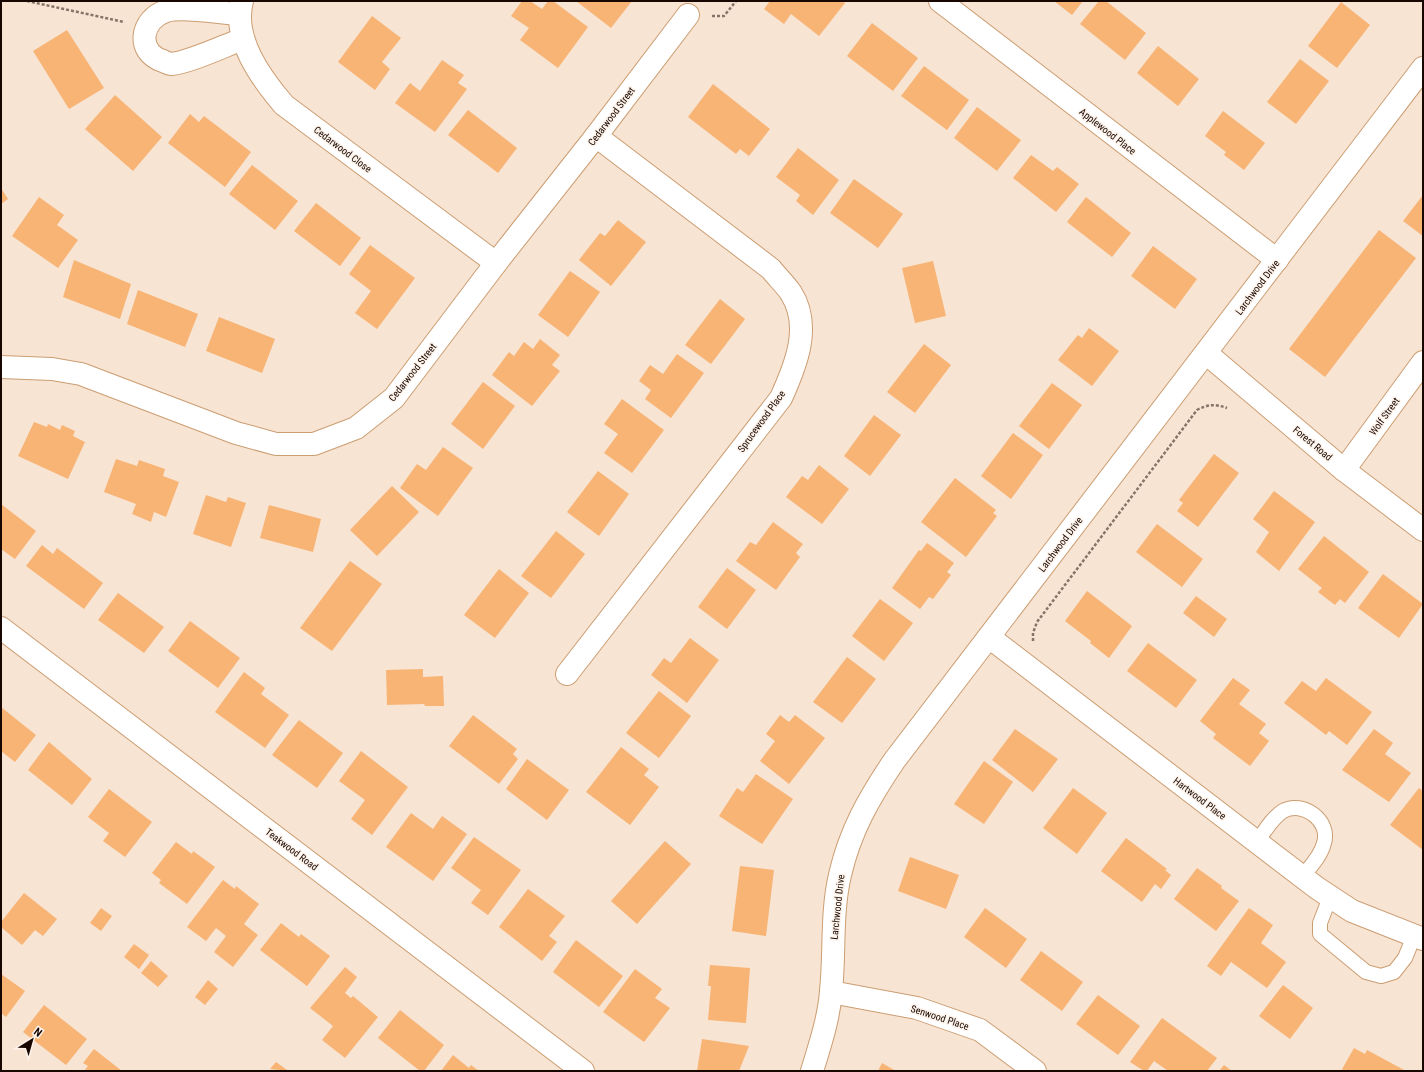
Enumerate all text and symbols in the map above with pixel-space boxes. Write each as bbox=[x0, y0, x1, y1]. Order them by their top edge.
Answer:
street label: Cedarwood Street bbox=[586, 85, 637, 148]
street label: Applewood Place bbox=[1077, 106, 1138, 157]
street label: Cedarwood Close bbox=[312, 124, 374, 175]
street label: Larchwood Drive bbox=[1233, 258, 1282, 317]
street label: Cedarwood Street bbox=[386, 341, 438, 403]
street label: Sprucewood Place bbox=[735, 388, 787, 454]
street label: Wolf Street bbox=[1367, 395, 1402, 437]
street label: Forest Road bbox=[1291, 424, 1334, 463]
street label: Larchwood Drive bbox=[1036, 515, 1085, 574]
street label: Hartwood Place bbox=[1171, 775, 1228, 822]
street label: Teakwood Road bbox=[263, 826, 320, 873]
street label: Larchwood Drive bbox=[829, 874, 846, 940]
street label: Senwood Place bbox=[909, 1003, 971, 1032]
north arrow bbox=[12, 1020, 52, 1060]
text: N bbox=[31, 1025, 45, 1040]

